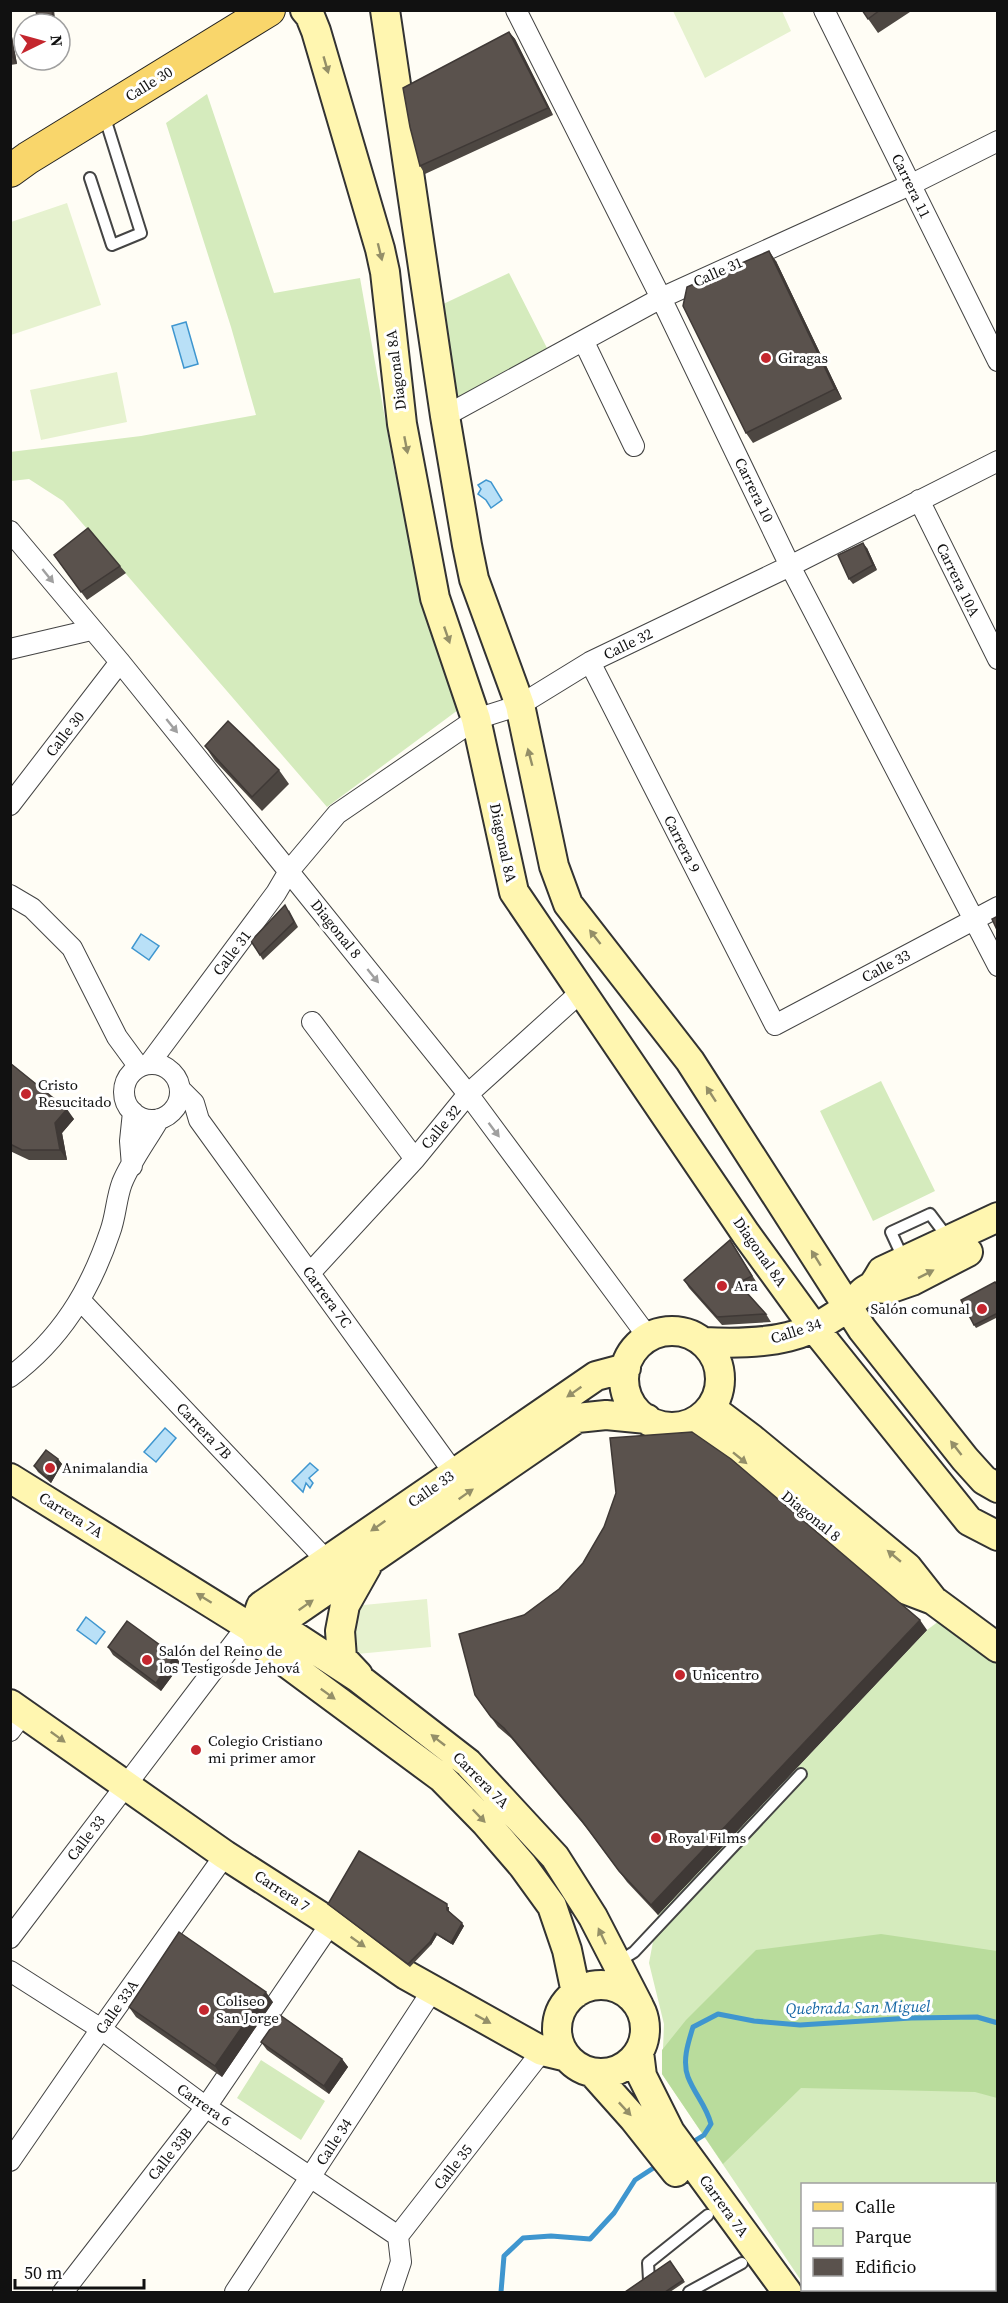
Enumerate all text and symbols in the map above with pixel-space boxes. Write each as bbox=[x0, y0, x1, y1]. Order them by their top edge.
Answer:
north arrow bbox=[12, 12, 72, 72]
text: N bbox=[45, 34, 68, 48]
one-way arrow bbox=[322, 56, 331, 74]
street label: Calle 30 bbox=[121, 61, 176, 106]
street label: Carrera 11 bbox=[887, 150, 936, 222]
one-way arrow bbox=[376, 243, 386, 261]
street label: Calle 31 bbox=[690, 251, 746, 292]
street label: Diagonal 8A bbox=[380, 329, 411, 411]
place label: Giragas bbox=[778, 347, 828, 368]
marker: Giragas bbox=[759, 351, 773, 365]
one-way arrow bbox=[402, 436, 411, 455]
street label: Carrera 10 bbox=[730, 454, 779, 526]
street label: Carrera 10A bbox=[932, 539, 985, 620]
one-way arrow bbox=[41, 569, 53, 584]
street label: Calle 32 bbox=[600, 623, 656, 664]
one-way arrow bbox=[443, 626, 453, 644]
street label: Calle 30 bbox=[40, 707, 89, 761]
one-way arrow bbox=[166, 719, 178, 734]
one-way arrow bbox=[525, 747, 535, 766]
street label: Diagonal 8A bbox=[485, 801, 522, 885]
street label: Carrera 9 bbox=[659, 811, 706, 876]
street label: Diagonal 8 bbox=[306, 895, 367, 963]
street label: Calle 31 bbox=[208, 926, 256, 980]
one-way arrow bbox=[589, 930, 601, 945]
street label: Calle 33 bbox=[858, 944, 914, 987]
one-way arrow bbox=[367, 969, 379, 984]
place label: Cristo Resucitado bbox=[38, 1074, 111, 1112]
one-way arrow bbox=[705, 1086, 716, 1102]
marker: Cristo Resucitado bbox=[19, 1087, 33, 1101]
street label: Calle 32 bbox=[416, 1100, 465, 1153]
one-way arrow bbox=[488, 1121, 500, 1137]
street label: Diagonal 8A bbox=[729, 1213, 792, 1291]
one-way arrow bbox=[810, 1250, 821, 1266]
street label: Carrera 7C bbox=[298, 1262, 357, 1332]
one-way arrow bbox=[917, 1269, 934, 1278]
place label: Ara bbox=[734, 1275, 758, 1296]
marker: Ara bbox=[715, 1279, 729, 1293]
place label: Salón comunal bbox=[870, 1298, 971, 1319]
marker: Salón comunal bbox=[975, 1302, 989, 1316]
street label: Calle 34 bbox=[768, 1312, 824, 1349]
one-way arrow bbox=[566, 1386, 582, 1398]
street label: Carrera 7B bbox=[172, 1398, 237, 1464]
one-way arrow bbox=[950, 1440, 963, 1456]
one-way arrow bbox=[732, 1452, 748, 1465]
place label: Animalandia bbox=[62, 1457, 149, 1478]
marker: Animalandia bbox=[43, 1461, 57, 1475]
street label: Calle 33 bbox=[403, 1465, 458, 1512]
street label: Diagonal 8 bbox=[777, 1485, 845, 1546]
street label: Carrera 7A bbox=[35, 1487, 107, 1543]
one-way arrow bbox=[458, 1489, 474, 1500]
one-way arrow bbox=[371, 1520, 387, 1532]
one-way arrow bbox=[886, 1550, 902, 1563]
one-way arrow bbox=[195, 1592, 212, 1603]
one-way arrow bbox=[297, 1599, 313, 1611]
place label: Salón del Reino de los Testigosde Jehová bbox=[159, 1640, 300, 1678]
marker: Salón del Reino de los Testigosde Jehová bbox=[140, 1653, 154, 1667]
place label: Unicentro bbox=[692, 1664, 759, 1685]
marker: Unicentro bbox=[673, 1668, 687, 1682]
one-way arrow bbox=[320, 1687, 336, 1700]
place label: Colegio Cristiano mi primer amor bbox=[208, 1730, 323, 1768]
one-way arrow bbox=[50, 1731, 66, 1743]
one-way arrow bbox=[430, 1733, 446, 1746]
marker: Colegio Cristiano mi primer amor bbox=[189, 1743, 203, 1757]
street label: Carrera 7A bbox=[448, 1747, 514, 1813]
one-way arrow bbox=[472, 1808, 486, 1822]
street label: Calle 33 bbox=[62, 1811, 110, 1865]
place label: Royal Films bbox=[668, 1827, 746, 1848]
marker: Royal Films bbox=[649, 1831, 663, 1845]
street label: Carrera 7 bbox=[251, 1865, 314, 1916]
one-way arrow bbox=[597, 1926, 607, 1944]
one-way arrow bbox=[350, 1936, 366, 1948]
street label: Calle 33A bbox=[90, 1975, 143, 2038]
place label: Coliseo San Jorge bbox=[216, 1990, 279, 2028]
water label: Quebrada San Miguel bbox=[785, 1995, 931, 2019]
marker: Coliseo San Jorge bbox=[197, 2003, 211, 2017]
one-way arrow bbox=[475, 2014, 492, 2024]
street label: Carrera 6 bbox=[173, 2078, 236, 2131]
one-way arrow bbox=[618, 2101, 632, 2116]
street label: Calle 34 bbox=[311, 2114, 357, 2169]
street label: Calle 33B bbox=[142, 2123, 197, 2184]
street label: Calle 35 bbox=[428, 2140, 477, 2194]
street label: Carrera 7A bbox=[695, 2170, 754, 2241]
legend bbox=[801, 2183, 996, 2291]
text: Calle bbox=[855, 2194, 895, 2219]
text: Parque bbox=[855, 2224, 912, 2249]
scale bar bbox=[15, 2252, 144, 2290]
text: Edificio bbox=[855, 2254, 916, 2279]
text: 50 m bbox=[24, 2260, 62, 2285]

